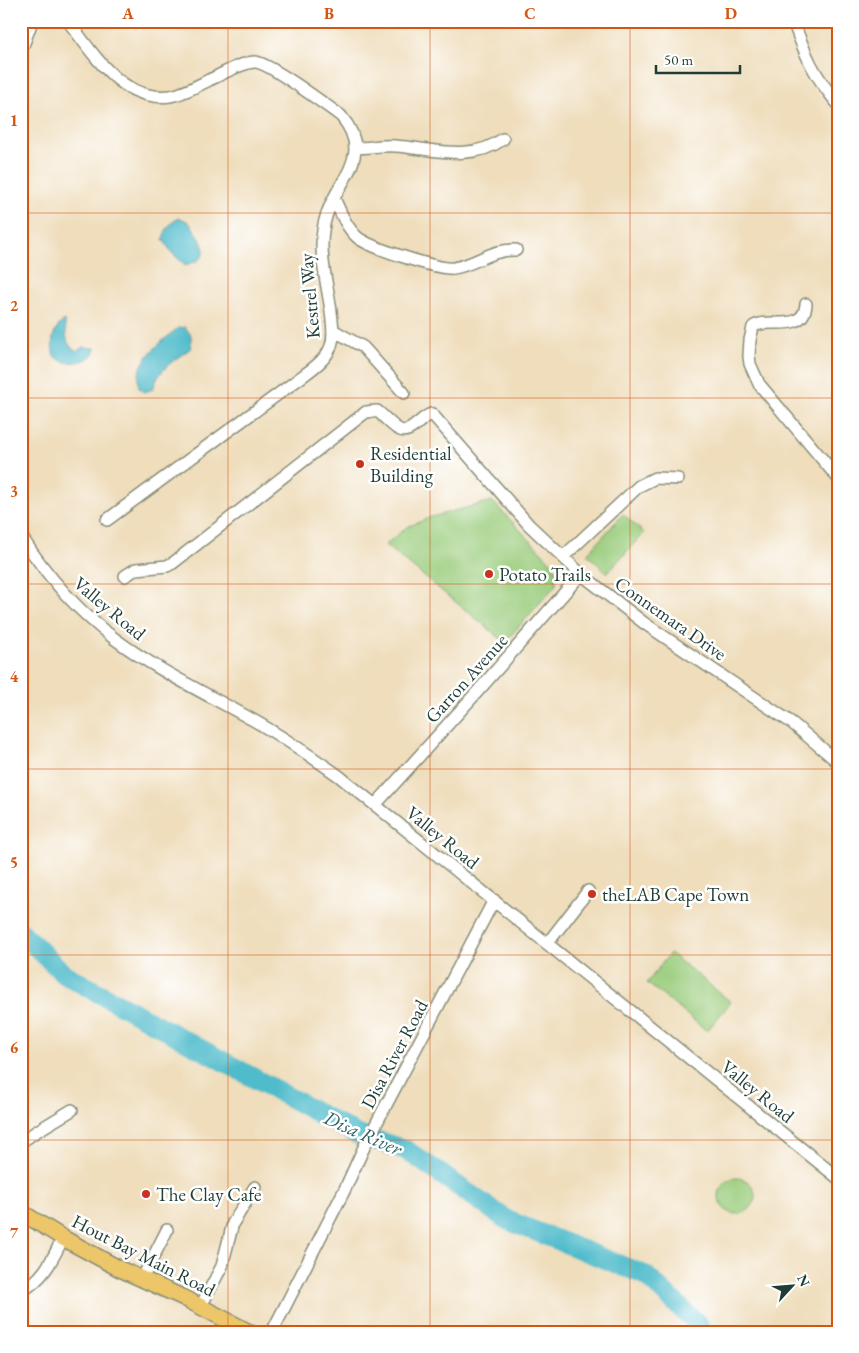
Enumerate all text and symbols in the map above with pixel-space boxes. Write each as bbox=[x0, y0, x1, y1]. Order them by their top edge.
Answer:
text: A bbox=[121, 3, 134, 24]
text: B bbox=[324, 3, 334, 24]
text: C bbox=[524, 3, 536, 24]
text: D bbox=[725, 3, 737, 24]
scale bar bbox=[656, 42, 740, 74]
text: 50 m bbox=[664, 50, 693, 69]
text: 1 bbox=[10, 110, 18, 131]
street label: Kestrel Way bbox=[293, 251, 326, 340]
text: 2 bbox=[10, 295, 19, 316]
place label: Residential Building bbox=[370, 441, 452, 488]
marker: Residential Building bbox=[354, 458, 366, 470]
text: 3 bbox=[10, 481, 18, 502]
place label: Potato Trails bbox=[499, 562, 591, 587]
marker: Potato Trails bbox=[483, 568, 495, 580]
street label: Valley Road bbox=[68, 571, 151, 646]
street label: Connemara Drive bbox=[610, 571, 732, 666]
street label: Garron Avenue bbox=[420, 628, 513, 728]
text: 4 bbox=[10, 666, 19, 687]
street label: Valley Road bbox=[401, 800, 485, 875]
text: 5 bbox=[10, 852, 18, 873]
place label: theLAB Cape Town bbox=[602, 882, 749, 907]
marker: theLAB Cape Town bbox=[586, 888, 598, 900]
street label: Disa River Road bbox=[355, 995, 434, 1113]
text: 6 bbox=[10, 1037, 19, 1058]
street label: Valley Road bbox=[716, 1054, 800, 1129]
water label: Disa River bbox=[319, 1104, 407, 1162]
place label: The Clay Cafe bbox=[156, 1182, 261, 1207]
marker: The Clay Cafe bbox=[140, 1188, 152, 1200]
street label: Hout Bay Main Road bbox=[68, 1208, 220, 1303]
text: 7 bbox=[10, 1222, 19, 1243]
north arrow bbox=[766, 1260, 816, 1310]
text: N bbox=[793, 1271, 815, 1290]

